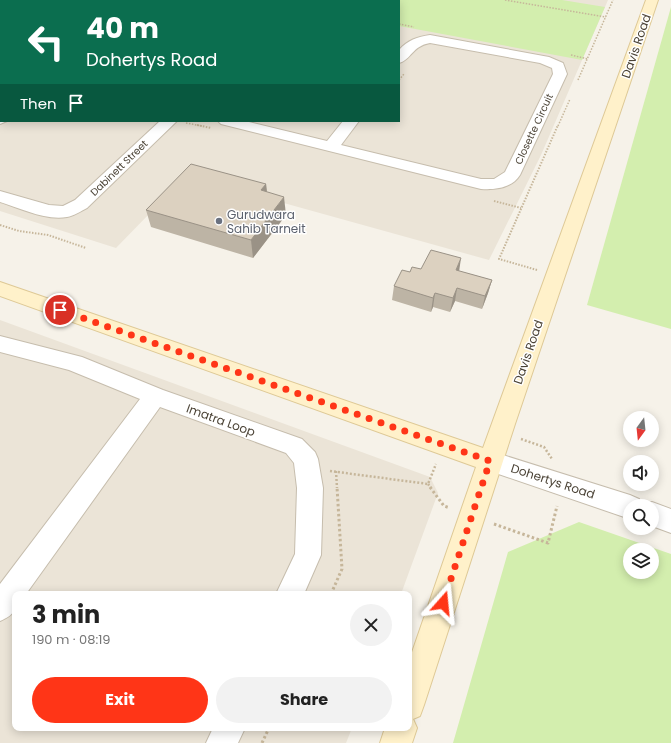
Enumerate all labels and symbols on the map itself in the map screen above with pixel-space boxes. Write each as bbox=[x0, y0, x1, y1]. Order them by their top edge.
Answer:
street label: Davis Road bbox=[617, 12, 655, 80]
street label: Closette Circuit bbox=[511, 91, 557, 167]
street label: Dabinett Street bbox=[87, 136, 151, 199]
place label: Gurudwara Sahib Tarneit bbox=[227, 206, 306, 237]
marker: Gurudwara Sahib Tarneit bbox=[214, 216, 224, 226]
pin bbox=[43, 293, 77, 327]
street label: Davis Road bbox=[509, 318, 547, 386]
street label: Imatra Loop bbox=[184, 400, 258, 440]
north arrow bbox=[623, 411, 659, 447]
street label: Dohertys Road bbox=[509, 459, 597, 503]
position arrow bbox=[422, 582, 464, 624]

